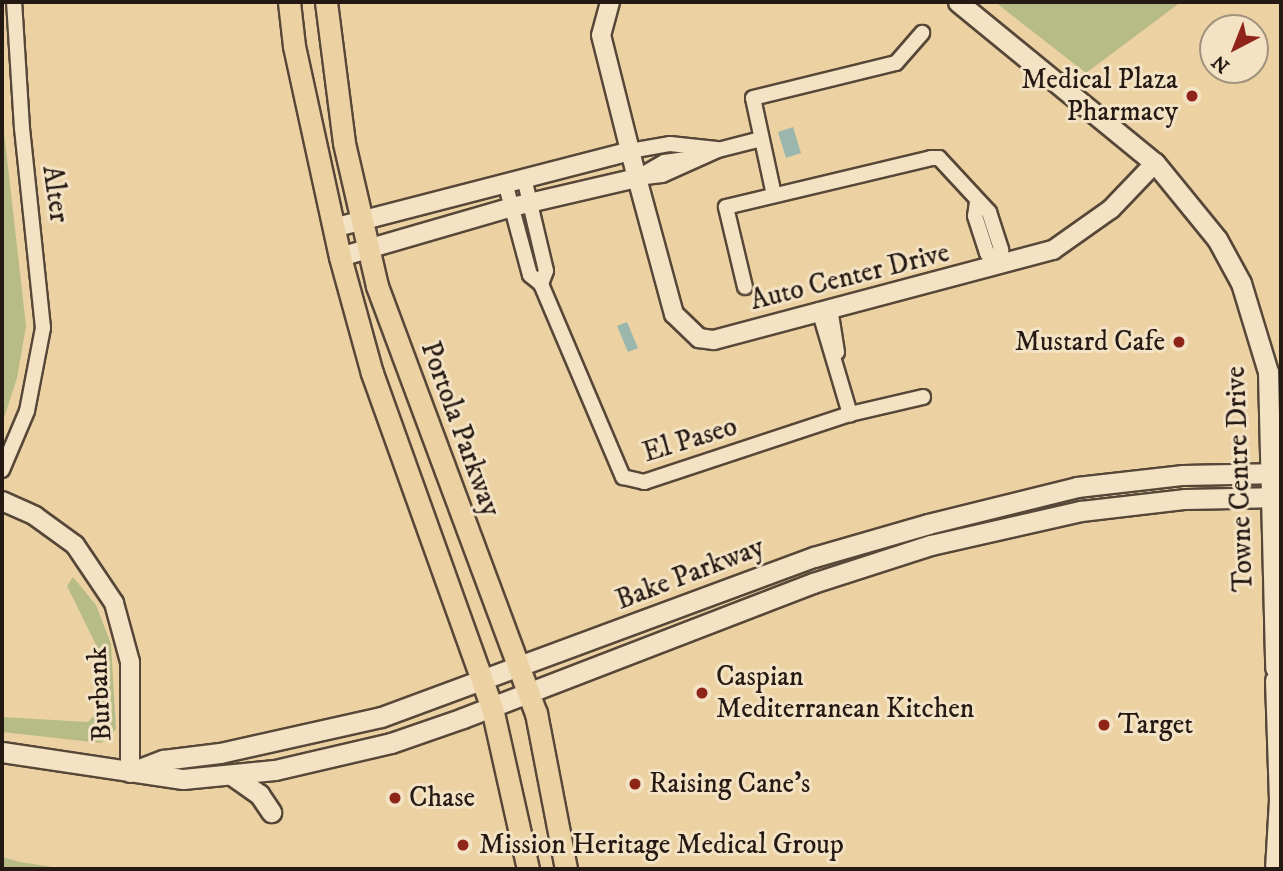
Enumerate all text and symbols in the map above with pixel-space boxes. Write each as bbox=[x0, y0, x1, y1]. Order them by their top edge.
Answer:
north arrow bbox=[1199, 14, 1269, 84]
text: N bbox=[1207, 50, 1234, 77]
place label: Medical Plaza Pharmacy bbox=[1021, 63, 1178, 129]
marker: Medical Plaza Pharmacy bbox=[1184, 88, 1200, 104]
street label: Alter bbox=[34, 163, 76, 225]
street label: Auto Center Drive bbox=[747, 236, 953, 318]
place label: Mustard Cafe bbox=[1015, 325, 1165, 359]
marker: Mustard Cafe bbox=[1171, 334, 1187, 350]
street label: Portola Parkway bbox=[413, 337, 507, 521]
street label: Towne Centre Drive bbox=[1219, 366, 1261, 592]
street label: El Paseo bbox=[639, 410, 741, 470]
street label: Bake Parkway bbox=[611, 530, 769, 618]
street label: Burbank bbox=[81, 646, 119, 742]
place label: Caspian Mediterranean Kitchen bbox=[716, 660, 974, 726]
marker: Caspian Mediterranean Kitchen bbox=[694, 685, 710, 701]
place label: Target bbox=[1118, 708, 1193, 742]
marker: Target bbox=[1096, 717, 1112, 733]
place label: Raising Cane's bbox=[649, 767, 810, 801]
marker: Raising Cane's bbox=[627, 776, 643, 792]
place label: Chase bbox=[409, 781, 475, 815]
marker: Chase bbox=[387, 790, 403, 806]
place label: Mission Heritage Medical Group bbox=[479, 828, 844, 862]
marker: Mission Heritage Medical Group bbox=[453, 835, 473, 855]

